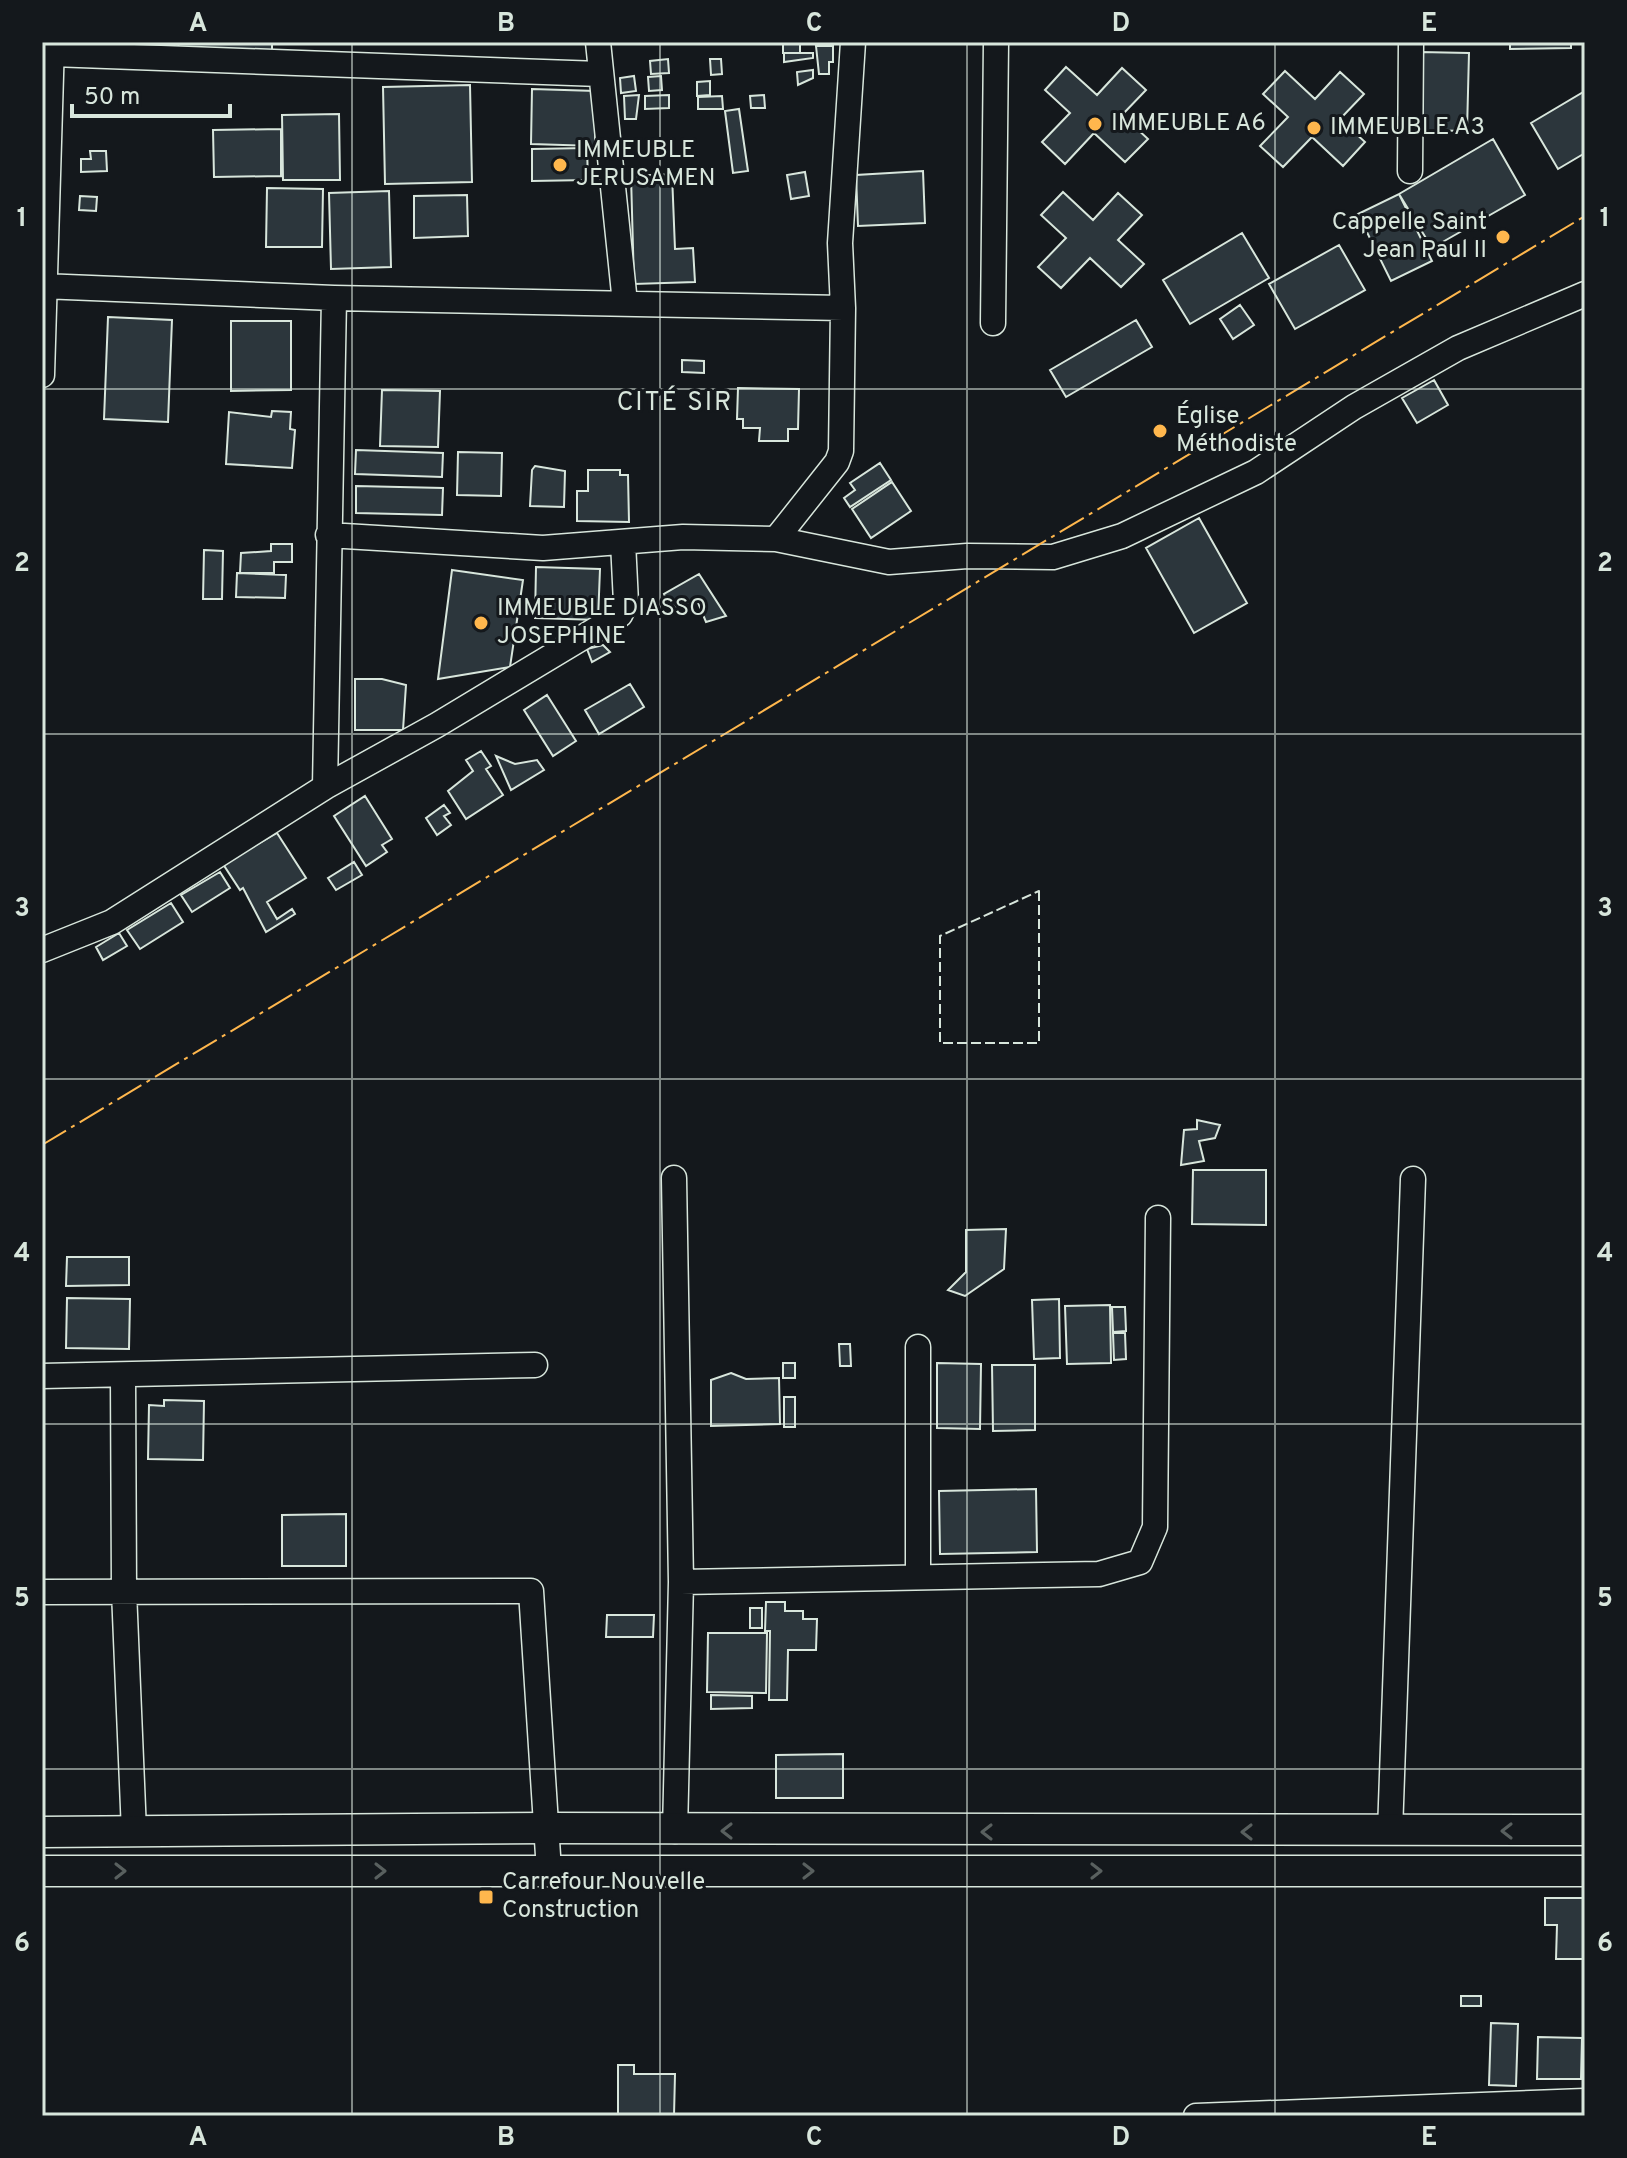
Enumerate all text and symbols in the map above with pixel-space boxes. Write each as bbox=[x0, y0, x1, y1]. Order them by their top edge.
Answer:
text: A bbox=[189, 8, 207, 41]
text: B bbox=[497, 8, 515, 41]
text: C bbox=[806, 8, 822, 41]
text: D bbox=[1112, 8, 1130, 41]
text: E bbox=[1421, 8, 1437, 41]
scale bar bbox=[72, 68, 230, 118]
text: 50 m bbox=[84, 83, 140, 113]
place label: IMMEUBLE A6 bbox=[1111, 109, 1266, 139]
place label: IMMEUBLE A3 bbox=[1330, 113, 1485, 143]
marker: IMMEUBLE A6 bbox=[1086, 115, 1104, 133]
marker: IMMEUBLE A3 bbox=[1305, 119, 1323, 137]
place label: IMMEUBLE JERUSAMEN bbox=[576, 136, 715, 194]
marker: IMMEUBLE JERUSAMEN bbox=[551, 156, 569, 174]
text: 1 bbox=[17, 203, 27, 236]
text: 1 bbox=[1600, 203, 1610, 236]
place label: Cappelle Saint Jean Paul II bbox=[1332, 208, 1487, 266]
marker: Cappelle Saint Jean Paul II bbox=[1494, 228, 1512, 246]
district label: CITÉ SIR bbox=[617, 385, 733, 420]
place label: Église Méthodiste bbox=[1176, 400, 1297, 460]
marker: Église Méthodiste bbox=[1151, 422, 1169, 440]
text: 2 bbox=[14, 548, 30, 581]
text: 2 bbox=[1597, 548, 1613, 581]
place label: IMMEUBLE DIASSO JOSEPHINE bbox=[497, 594, 707, 652]
marker: IMMEUBLE DIASSO JOSEPHINE bbox=[472, 614, 490, 632]
text: 3 bbox=[14, 893, 30, 926]
text: 3 bbox=[1597, 893, 1613, 926]
text: 4 bbox=[14, 1238, 30, 1271]
text: 4 bbox=[1597, 1238, 1613, 1271]
text: 5 bbox=[14, 1583, 30, 1616]
text: 5 bbox=[1597, 1583, 1613, 1616]
one-way arrow bbox=[720, 1822, 733, 1840]
one-way arrow bbox=[1500, 1822, 1513, 1840]
one-way arrow bbox=[980, 1823, 993, 1840]
one-way arrow bbox=[1240, 1823, 1253, 1841]
one-way arrow bbox=[114, 1862, 127, 1880]
one-way arrow bbox=[374, 1862, 387, 1880]
one-way arrow bbox=[802, 1862, 815, 1880]
one-way arrow bbox=[1090, 1862, 1103, 1880]
place label: Carrefour Nouvelle Construction bbox=[502, 1868, 705, 1926]
marker: Carrefour Nouvelle Construction bbox=[477, 1888, 495, 1906]
text: 6 bbox=[14, 1928, 30, 1961]
text: 6 bbox=[1597, 1928, 1613, 1961]
text: A bbox=[189, 2122, 207, 2155]
text: B bbox=[497, 2122, 515, 2155]
text: C bbox=[806, 2122, 822, 2155]
text: D bbox=[1112, 2122, 1130, 2155]
text: E bbox=[1421, 2122, 1437, 2155]

